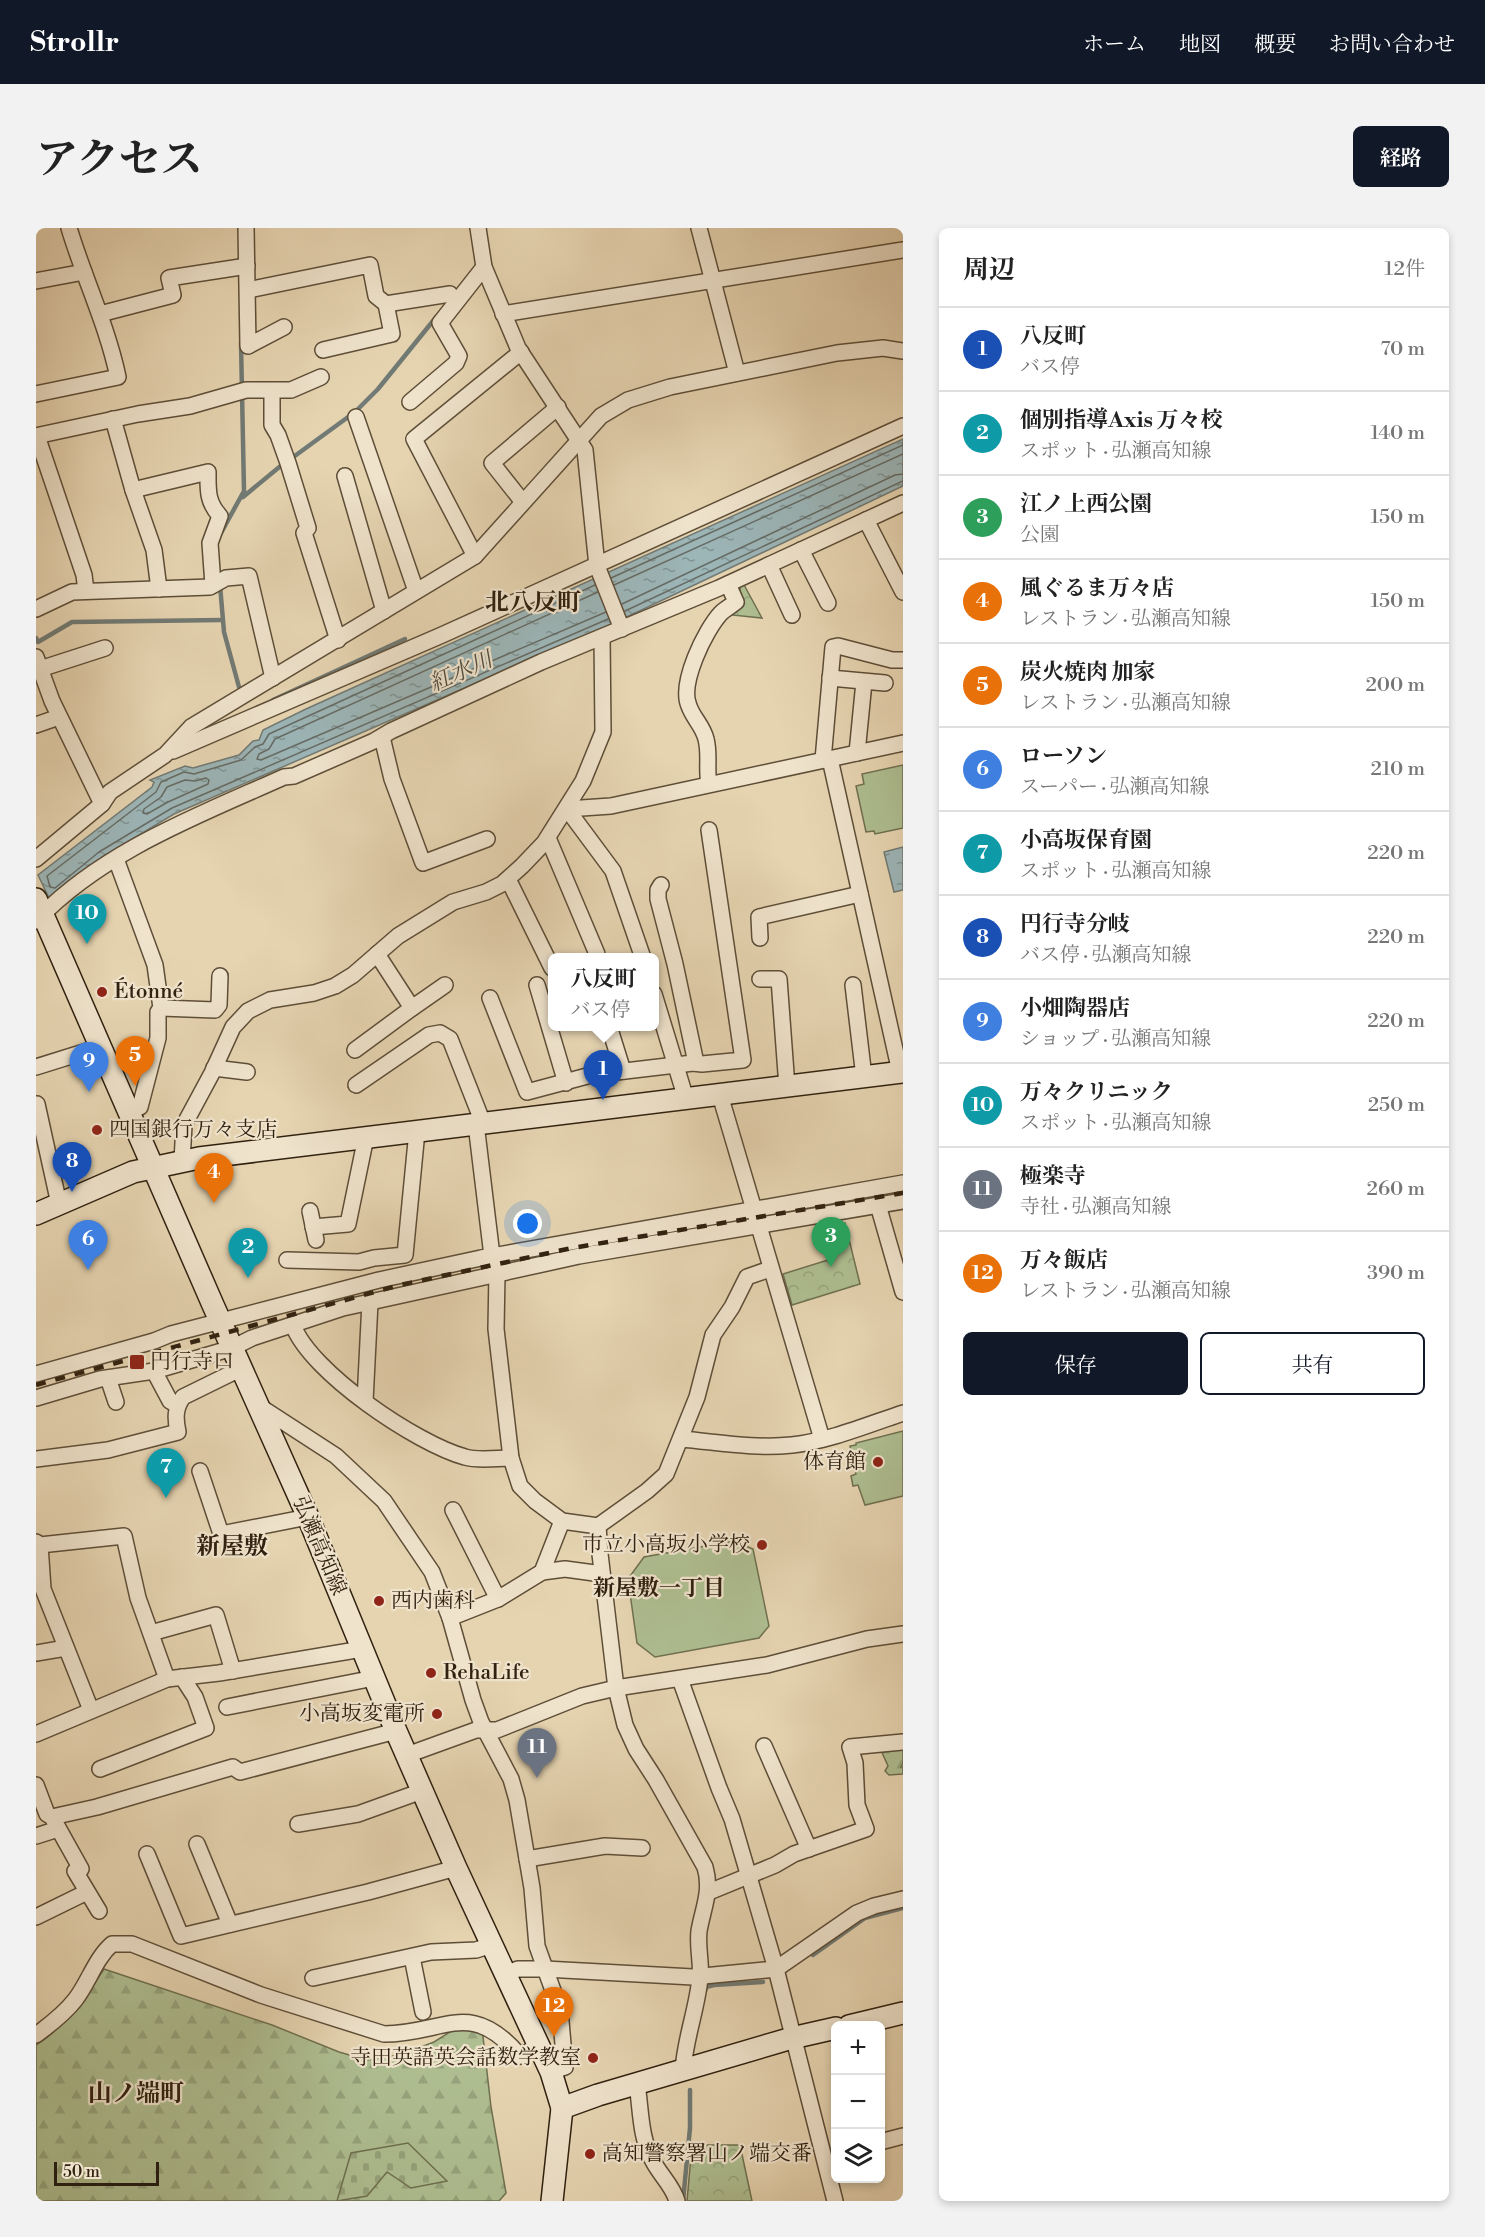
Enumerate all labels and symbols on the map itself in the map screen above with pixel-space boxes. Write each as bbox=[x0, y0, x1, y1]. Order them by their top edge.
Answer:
district label: 北八反町 bbox=[485, 588, 581, 618]
water label: 紅水川 bbox=[425, 645, 498, 698]
pin: 10 bbox=[68, 894, 106, 944]
place label: Étonné bbox=[114, 977, 183, 1005]
marker: Étonné bbox=[95, 985, 109, 999]
pin: 5 bbox=[116, 1036, 154, 1086]
pin: 9 bbox=[70, 1042, 108, 1092]
pin: 1 bbox=[584, 1050, 622, 1100]
place label: 四国銀行万々支店 bbox=[109, 1117, 277, 1143]
marker: 四国銀行万々支店 bbox=[90, 1123, 104, 1137]
pin: 8 bbox=[52, 1142, 92, 1192]
pin: 4 bbox=[194, 1154, 234, 1203]
your location bbox=[513, 1209, 542, 1238]
pin: 3 bbox=[812, 1218, 850, 1267]
pin: 6 bbox=[68, 1220, 108, 1270]
pin: 2 bbox=[228, 1228, 268, 1278]
place label: 円行寺口 bbox=[150, 1349, 234, 1375]
marker: 円行寺口 bbox=[128, 1353, 146, 1371]
pin: 7 bbox=[146, 1448, 186, 1498]
place label: 体育館 bbox=[803, 1449, 866, 1475]
marker: 体育館 bbox=[871, 1455, 885, 1469]
street label: 弘瀬高知線 bbox=[287, 1493, 351, 1599]
district label: 新屋敷 bbox=[196, 1532, 268, 1562]
place label: 市立小高坂小学校 bbox=[582, 1532, 750, 1558]
marker: 市立小高坂小学校 bbox=[755, 1538, 769, 1552]
district label: 新屋敷一丁目 bbox=[593, 1575, 725, 1602]
place label: 西内歯科 bbox=[391, 1588, 475, 1614]
marker: 西内歯科 bbox=[372, 1594, 386, 1608]
place label: RehaLife bbox=[443, 1660, 530, 1686]
marker: RehaLife bbox=[424, 1666, 438, 1680]
place label: 小高坂変電所 bbox=[299, 1701, 425, 1727]
marker: 小高坂変電所 bbox=[430, 1707, 444, 1721]
pin: 11 bbox=[518, 1728, 556, 1778]
pin: 12 bbox=[534, 1988, 574, 2037]
place label: 寺田英語英会話数学教室 bbox=[350, 2045, 581, 2071]
marker: 寺田英語英会話数学教室 bbox=[586, 2051, 600, 2065]
district label: 山ノ端町 bbox=[88, 2079, 184, 2109]
place label: 高知警察署山ノ端交番 bbox=[602, 2141, 812, 2167]
marker: 高知警察署山ノ端交番 bbox=[583, 2147, 597, 2161]
scale bar bbox=[54, 2159, 159, 2186]

